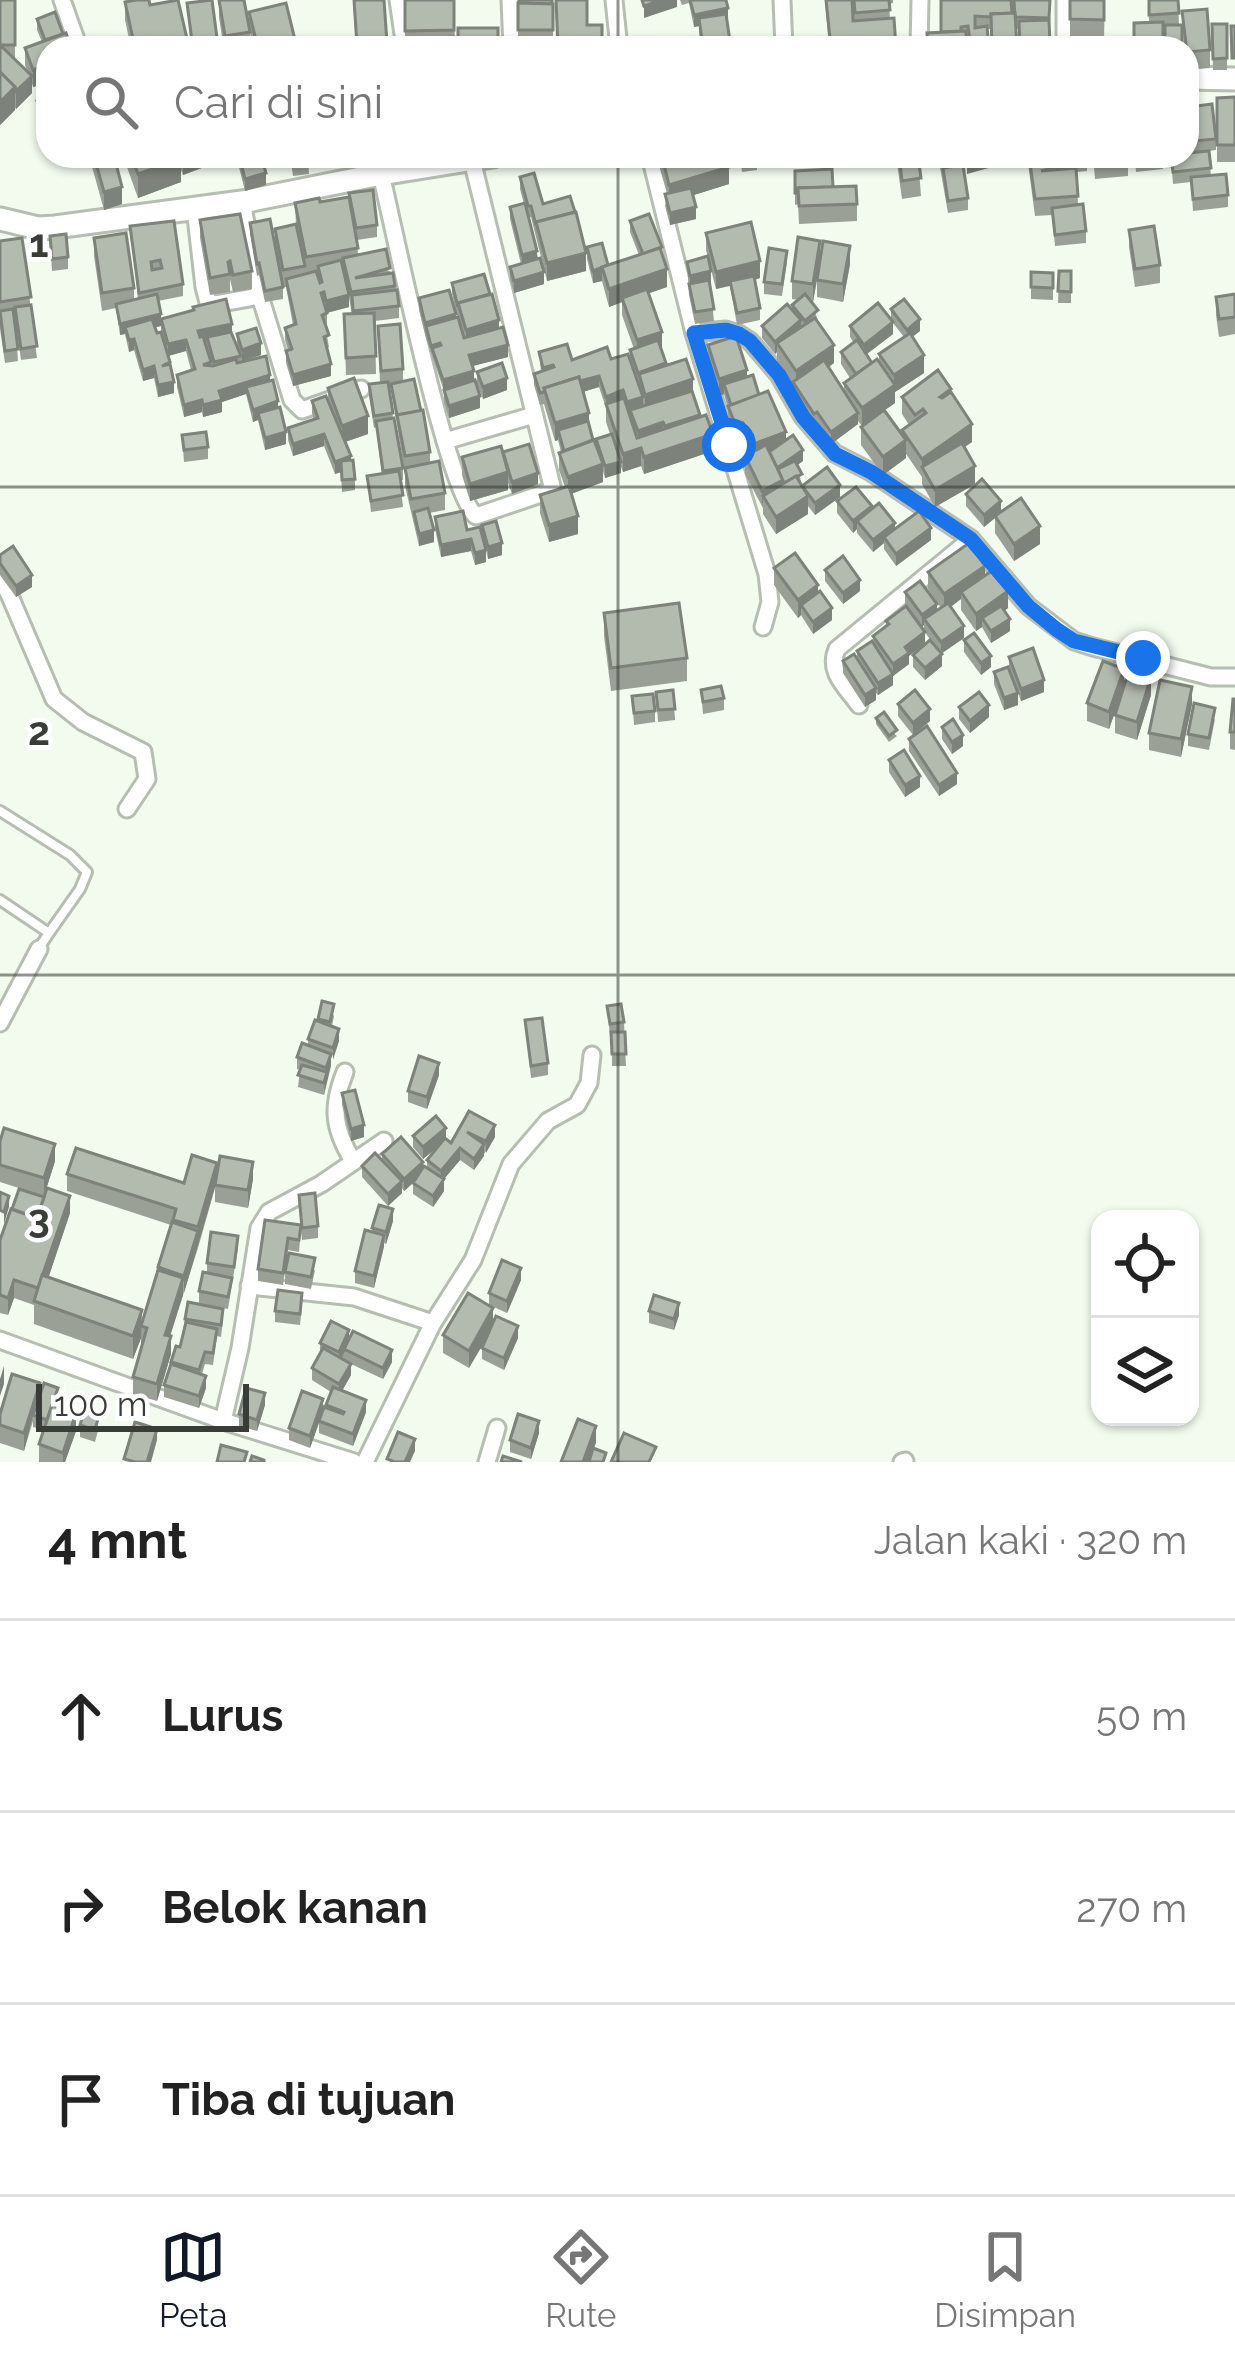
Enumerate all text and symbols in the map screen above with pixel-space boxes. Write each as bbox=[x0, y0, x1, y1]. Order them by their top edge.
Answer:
search box bbox=[36, 36, 1199, 168]
icon: search bbox=[78, 69, 144, 135]
text: Cari di sini bbox=[174, 76, 383, 129]
text: 1 bbox=[29, 220, 49, 266]
route start bbox=[702, 418, 756, 472]
route end bbox=[1116, 631, 1170, 685]
text: 2 bbox=[28, 708, 50, 754]
text: 3 bbox=[28, 1195, 50, 1241]
map controls bbox=[1091, 1210, 1199, 1426]
button: locate bbox=[1091, 1210, 1199, 1318]
button: layers bbox=[1091, 1318, 1199, 1426]
scale bar bbox=[36, 1378, 249, 1431]
text: 100 m bbox=[54, 1385, 147, 1424]
text: 4 mnt bbox=[48, 1510, 187, 1570]
text: Jalan kaki · 320 m bbox=[874, 1517, 1187, 1563]
icon: ahead bbox=[48, 1683, 114, 1749]
text: Lurus bbox=[162, 1689, 284, 1742]
text: 50 m bbox=[1096, 1693, 1187, 1739]
icon: right bbox=[48, 1875, 114, 1941]
text: Belok kanan bbox=[162, 1881, 428, 1934]
text: 270 m bbox=[1076, 1885, 1187, 1931]
icon: arrive bbox=[48, 2067, 114, 2133]
text: Tiba di tujuan bbox=[162, 2073, 455, 2126]
tab: Peta bbox=[159, 2224, 227, 2335]
tab: Rute bbox=[545, 2224, 616, 2335]
tab: Disimpan bbox=[934, 2224, 1076, 2335]

